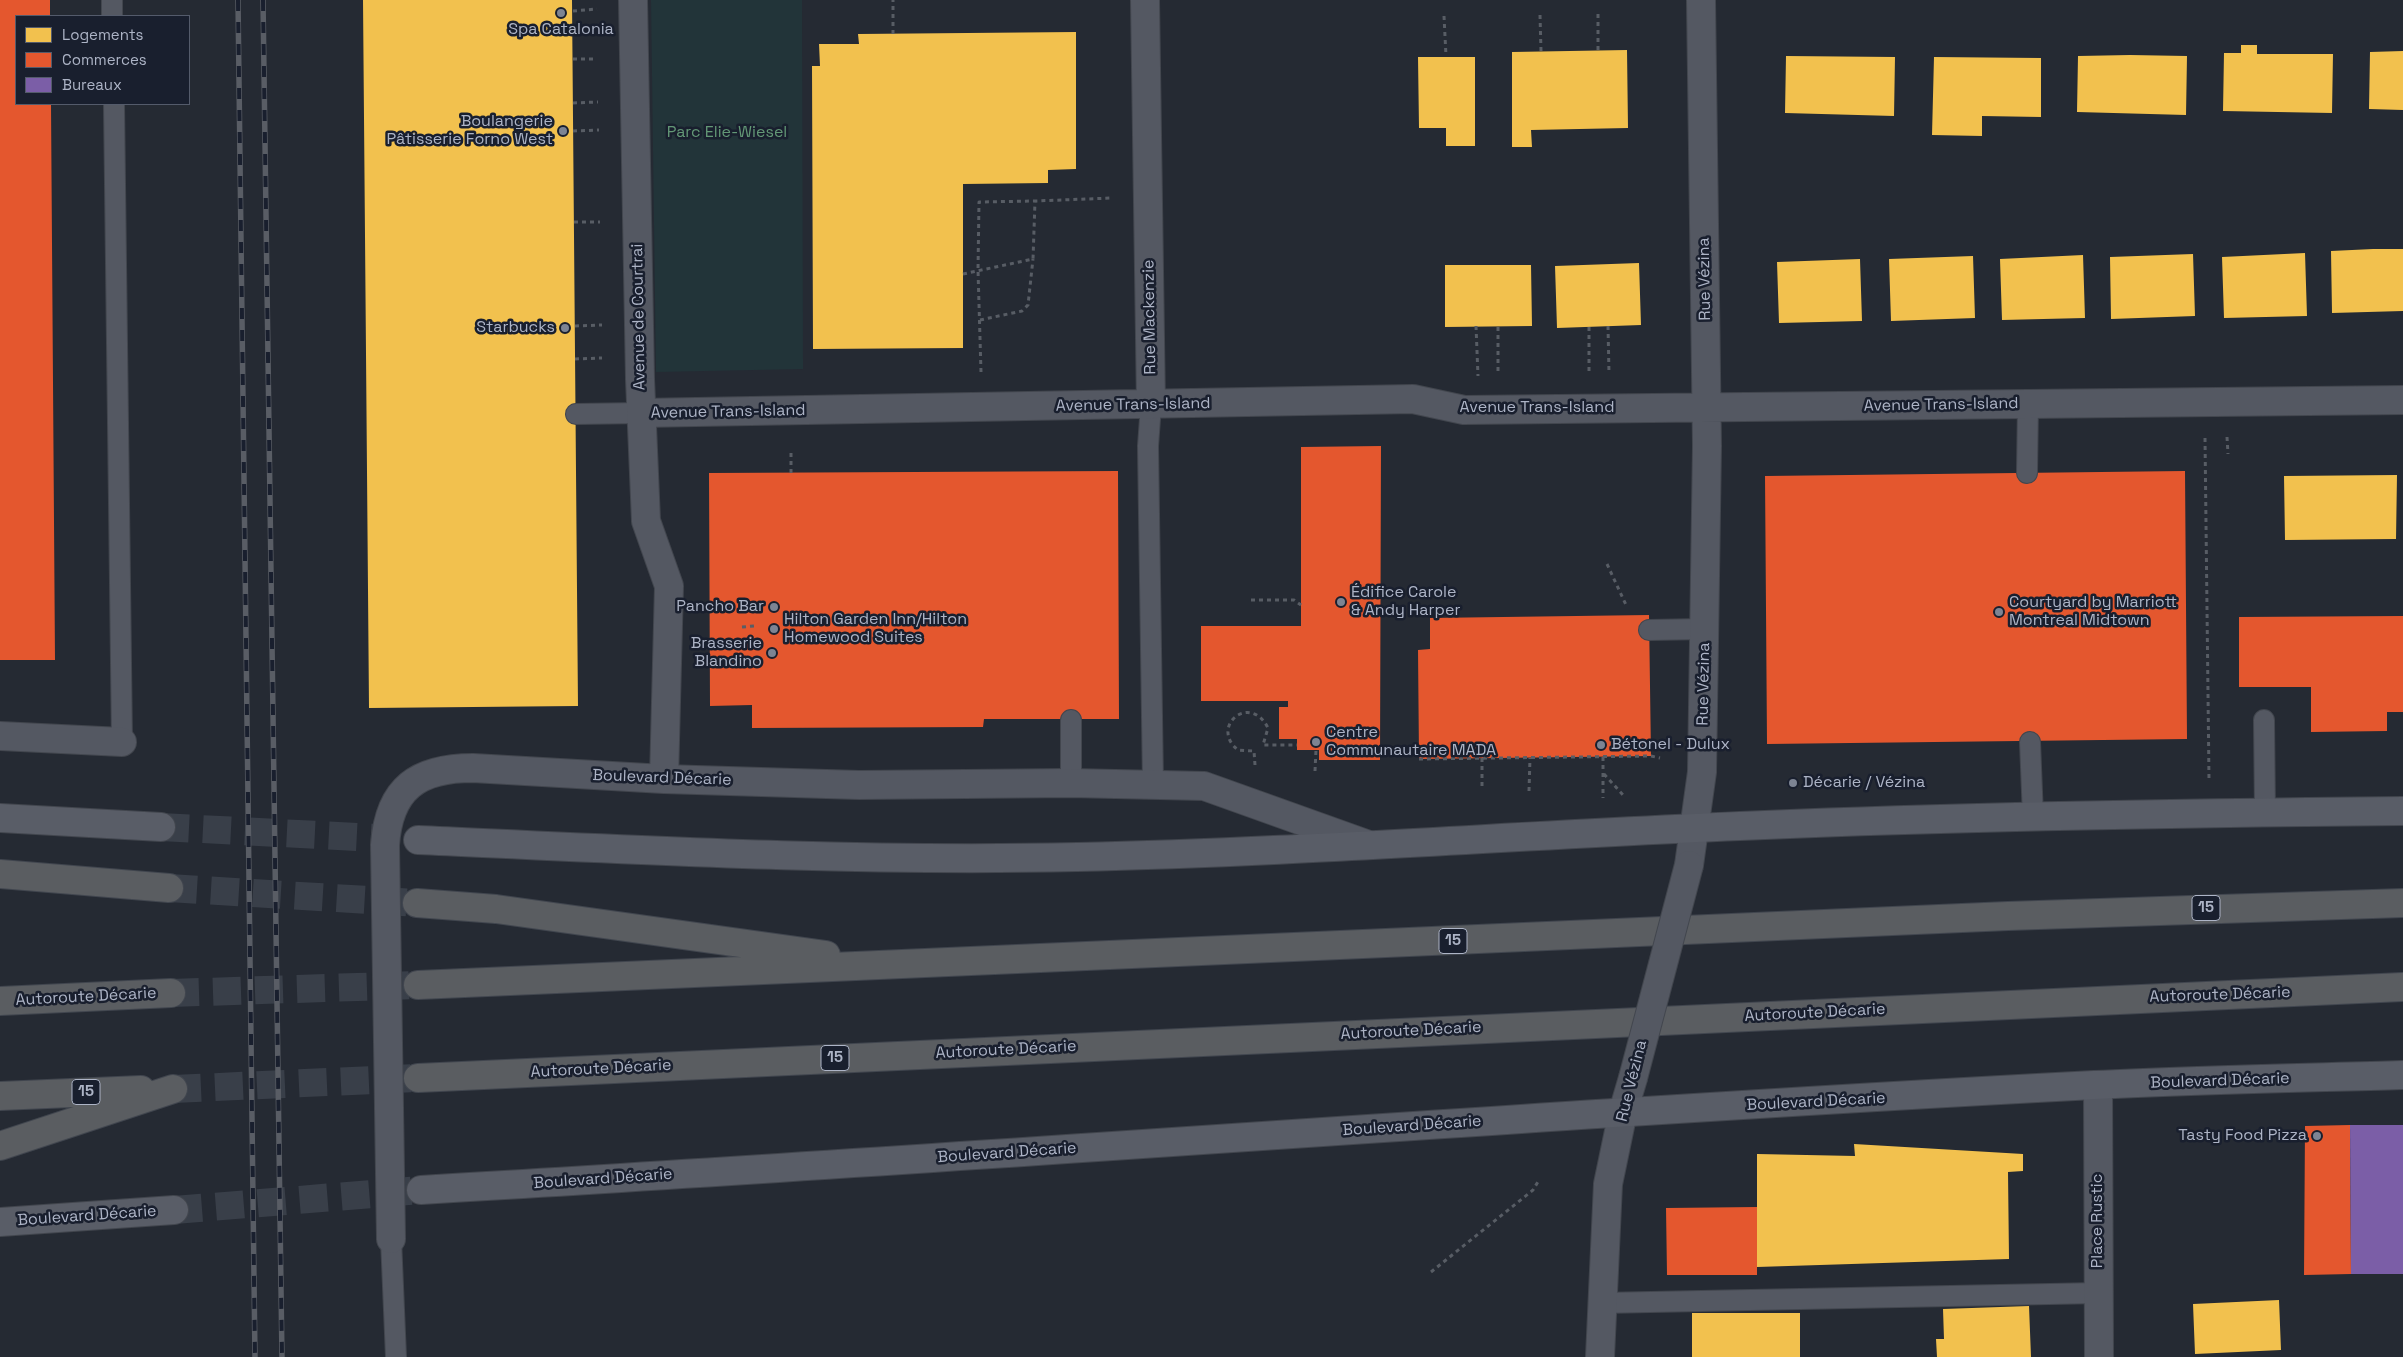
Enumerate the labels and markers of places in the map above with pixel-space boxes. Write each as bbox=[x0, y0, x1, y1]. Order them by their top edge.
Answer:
marker: Spa Catalonia bbox=[555, 7, 567, 19]
place label: Spa Catalonia bbox=[508, 20, 614, 40]
place label: Boulangerie Pâtisserie Forno West bbox=[387, 112, 553, 150]
marker: Boulangerie Pâtisserie Forno West bbox=[557, 125, 569, 137]
place label: Starbucks bbox=[476, 318, 555, 338]
marker: Starbucks bbox=[559, 322, 571, 334]
place label: Édifice Carole & Andy Harper bbox=[1351, 583, 1460, 621]
place label: Courtyard by Marriott Montreal Midtown bbox=[2009, 593, 2177, 631]
marker: Édifice Carole & Andy Harper bbox=[1335, 596, 1347, 608]
place label: Pancho Bar bbox=[676, 597, 764, 617]
marker: Pancho Bar bbox=[768, 601, 780, 613]
marker: Courtyard by Marriott Montreal Midtown bbox=[1993, 606, 2005, 618]
place label: Hilton Garden Inn/Hilton Homewood Suites bbox=[784, 610, 967, 648]
marker: Hilton Garden Inn/Hilton Homewood Suites bbox=[768, 623, 780, 635]
place label: Brasserie Blandino bbox=[691, 634, 762, 672]
marker: Brasserie Blandino bbox=[766, 647, 778, 659]
place label: Centre Communautaire MADA bbox=[1326, 723, 1496, 761]
place label: Bétonel - Dulux bbox=[1611, 735, 1730, 755]
marker: Centre Communautaire MADA bbox=[1310, 736, 1322, 748]
marker: Bétonel - Dulux bbox=[1595, 739, 1607, 751]
place label: Décarie / Vézina bbox=[1803, 773, 1925, 793]
marker: Décarie / Vézina bbox=[1787, 777, 1799, 789]
place label: Tasty Food Pizza bbox=[2178, 1126, 2307, 1146]
marker: Tasty Food Pizza bbox=[2311, 1130, 2323, 1142]

